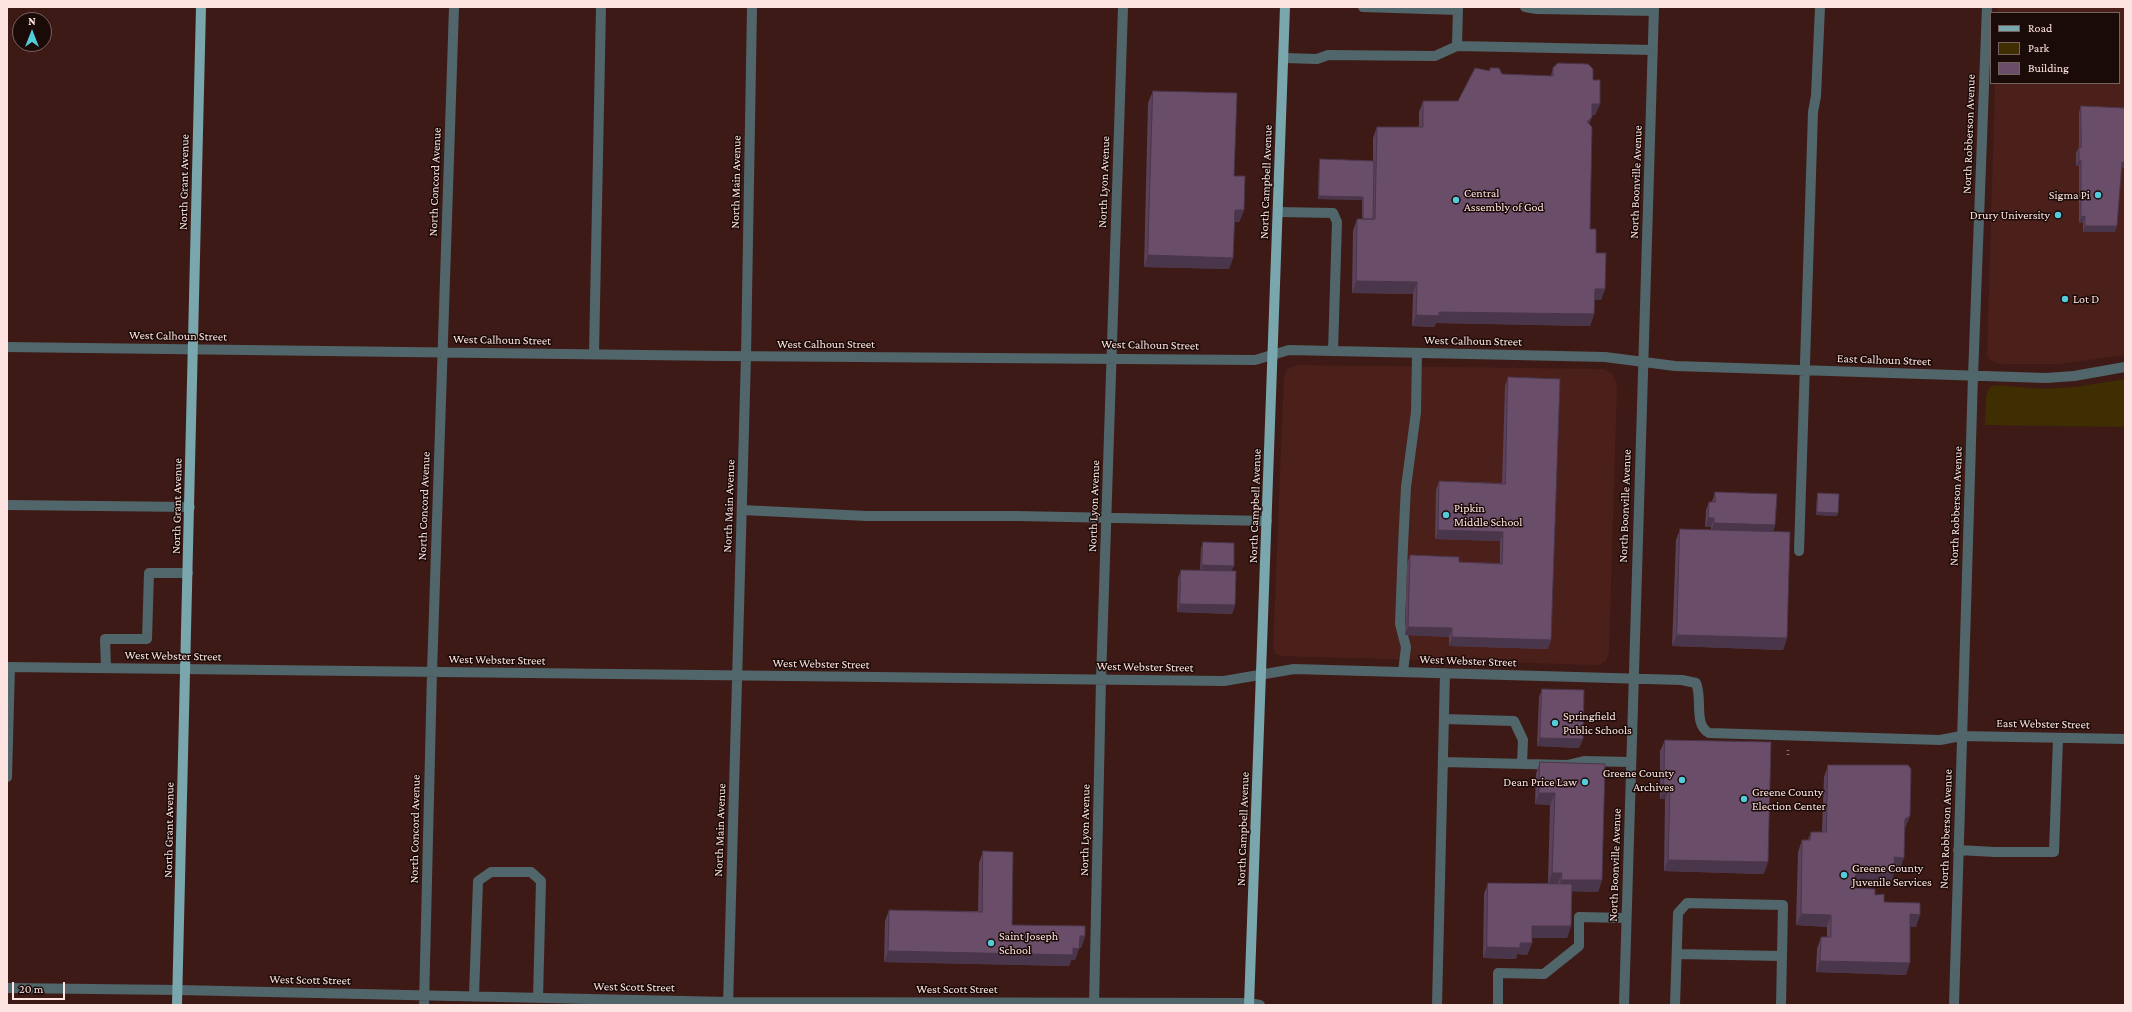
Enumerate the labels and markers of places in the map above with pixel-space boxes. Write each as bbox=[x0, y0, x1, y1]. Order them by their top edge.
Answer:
place label: Central Assembly of God bbox=[1464, 186, 1544, 214]
place label: Sigma Pi bbox=[2049, 188, 2090, 202]
marker: Sigma Pi bbox=[2093, 190, 2103, 200]
marker: Central Assembly of God bbox=[1451, 195, 1461, 205]
place label: Drury University bbox=[1970, 208, 2050, 222]
marker: Drury University bbox=[2053, 210, 2063, 220]
place label: Lot D bbox=[2073, 292, 2099, 306]
marker: Lot D bbox=[2060, 294, 2070, 304]
place label: Pipkin Middle School bbox=[1454, 501, 1522, 529]
marker: Pipkin Middle School bbox=[1441, 510, 1451, 520]
place label: Springfield Public Schools bbox=[1563, 709, 1632, 737]
marker: Springfield Public Schools bbox=[1550, 718, 1560, 728]
place label: Greene County Archives bbox=[1603, 766, 1674, 794]
place label: Dean Price Law bbox=[1503, 775, 1577, 789]
marker: Greene County Archives bbox=[1677, 775, 1687, 785]
marker: Dean Price Law bbox=[1580, 777, 1590, 787]
place label: Greene County Election Center bbox=[1752, 785, 1826, 813]
marker: Greene County Election Center bbox=[1739, 794, 1749, 804]
place label: Greene County Juvenile Services bbox=[1852, 861, 1932, 889]
marker: Greene County Juvenile Services bbox=[1839, 870, 1849, 880]
place label: Saint Joseph School bbox=[999, 929, 1058, 957]
marker: Saint Joseph School bbox=[986, 938, 996, 948]

